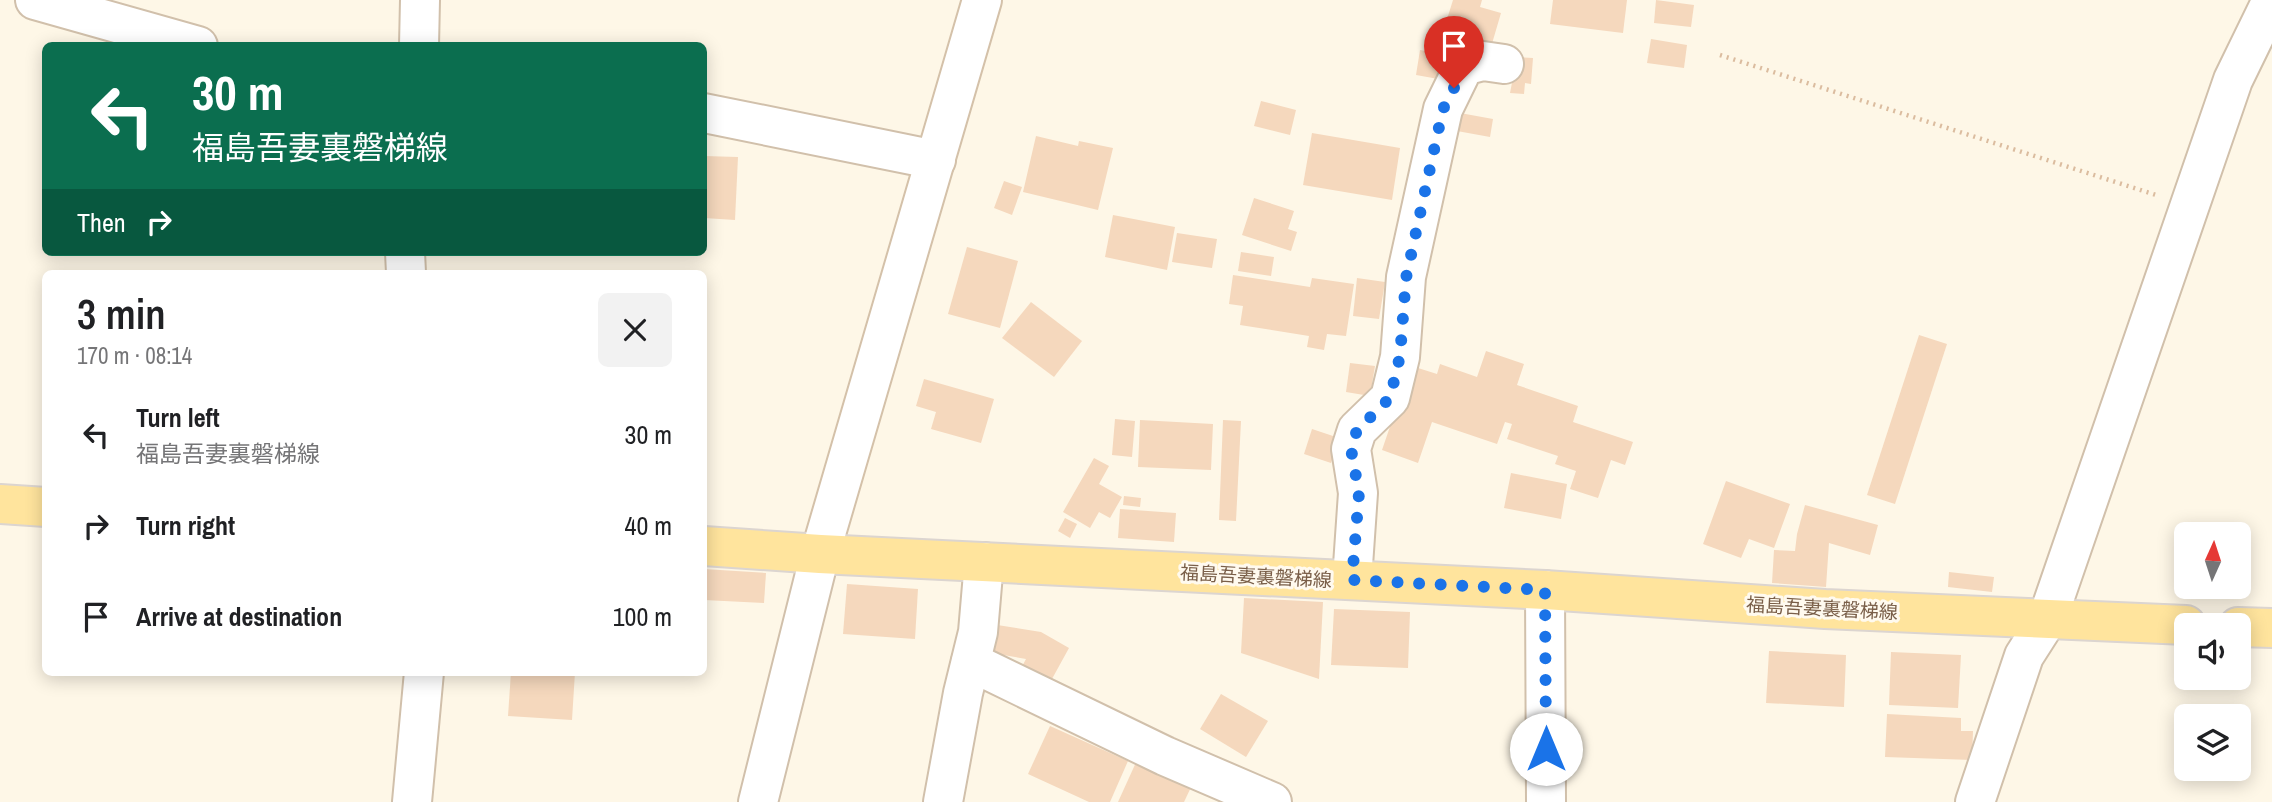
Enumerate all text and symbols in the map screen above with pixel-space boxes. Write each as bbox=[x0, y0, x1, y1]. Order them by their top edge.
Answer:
pin bbox=[1424, 16, 1484, 88]
icon: arrive bbox=[1435, 27, 1473, 65]
text: 30 m bbox=[192, 59, 284, 125]
icon: left bbox=[77, 70, 168, 161]
text: 福島吾妻裏磐梯線 bbox=[192, 126, 448, 169]
icon: right bbox=[140, 203, 178, 241]
text: Then bbox=[77, 205, 126, 240]
text: 3 min bbox=[77, 286, 166, 342]
button: close bbox=[598, 293, 672, 367]
text: 170 m · 08:14 bbox=[77, 340, 192, 371]
text: Turn left bbox=[136, 400, 220, 435]
icon: left bbox=[77, 416, 115, 454]
text: 30 m bbox=[625, 417, 672, 452]
text: 福島吾妻裏磐梯線 bbox=[136, 438, 320, 469]
icon: right bbox=[77, 507, 115, 545]
text: Turn right bbox=[136, 508, 235, 543]
text: 40 m bbox=[625, 508, 672, 543]
north arrow bbox=[2174, 522, 2250, 598]
map controls bbox=[2174, 522, 2251, 781]
street label: 福島吾妻裏磐梯線 bbox=[1179, 559, 1333, 593]
street label: 福島吾妻裏磐梯線 bbox=[1745, 591, 1899, 625]
icon: arrive bbox=[77, 598, 115, 636]
text: Arrive at destination bbox=[136, 599, 342, 634]
text: 100 m bbox=[613, 599, 672, 634]
button: sound bbox=[2174, 613, 2251, 690]
button: layers bbox=[2174, 704, 2251, 781]
position arrow bbox=[1509, 712, 1583, 786]

